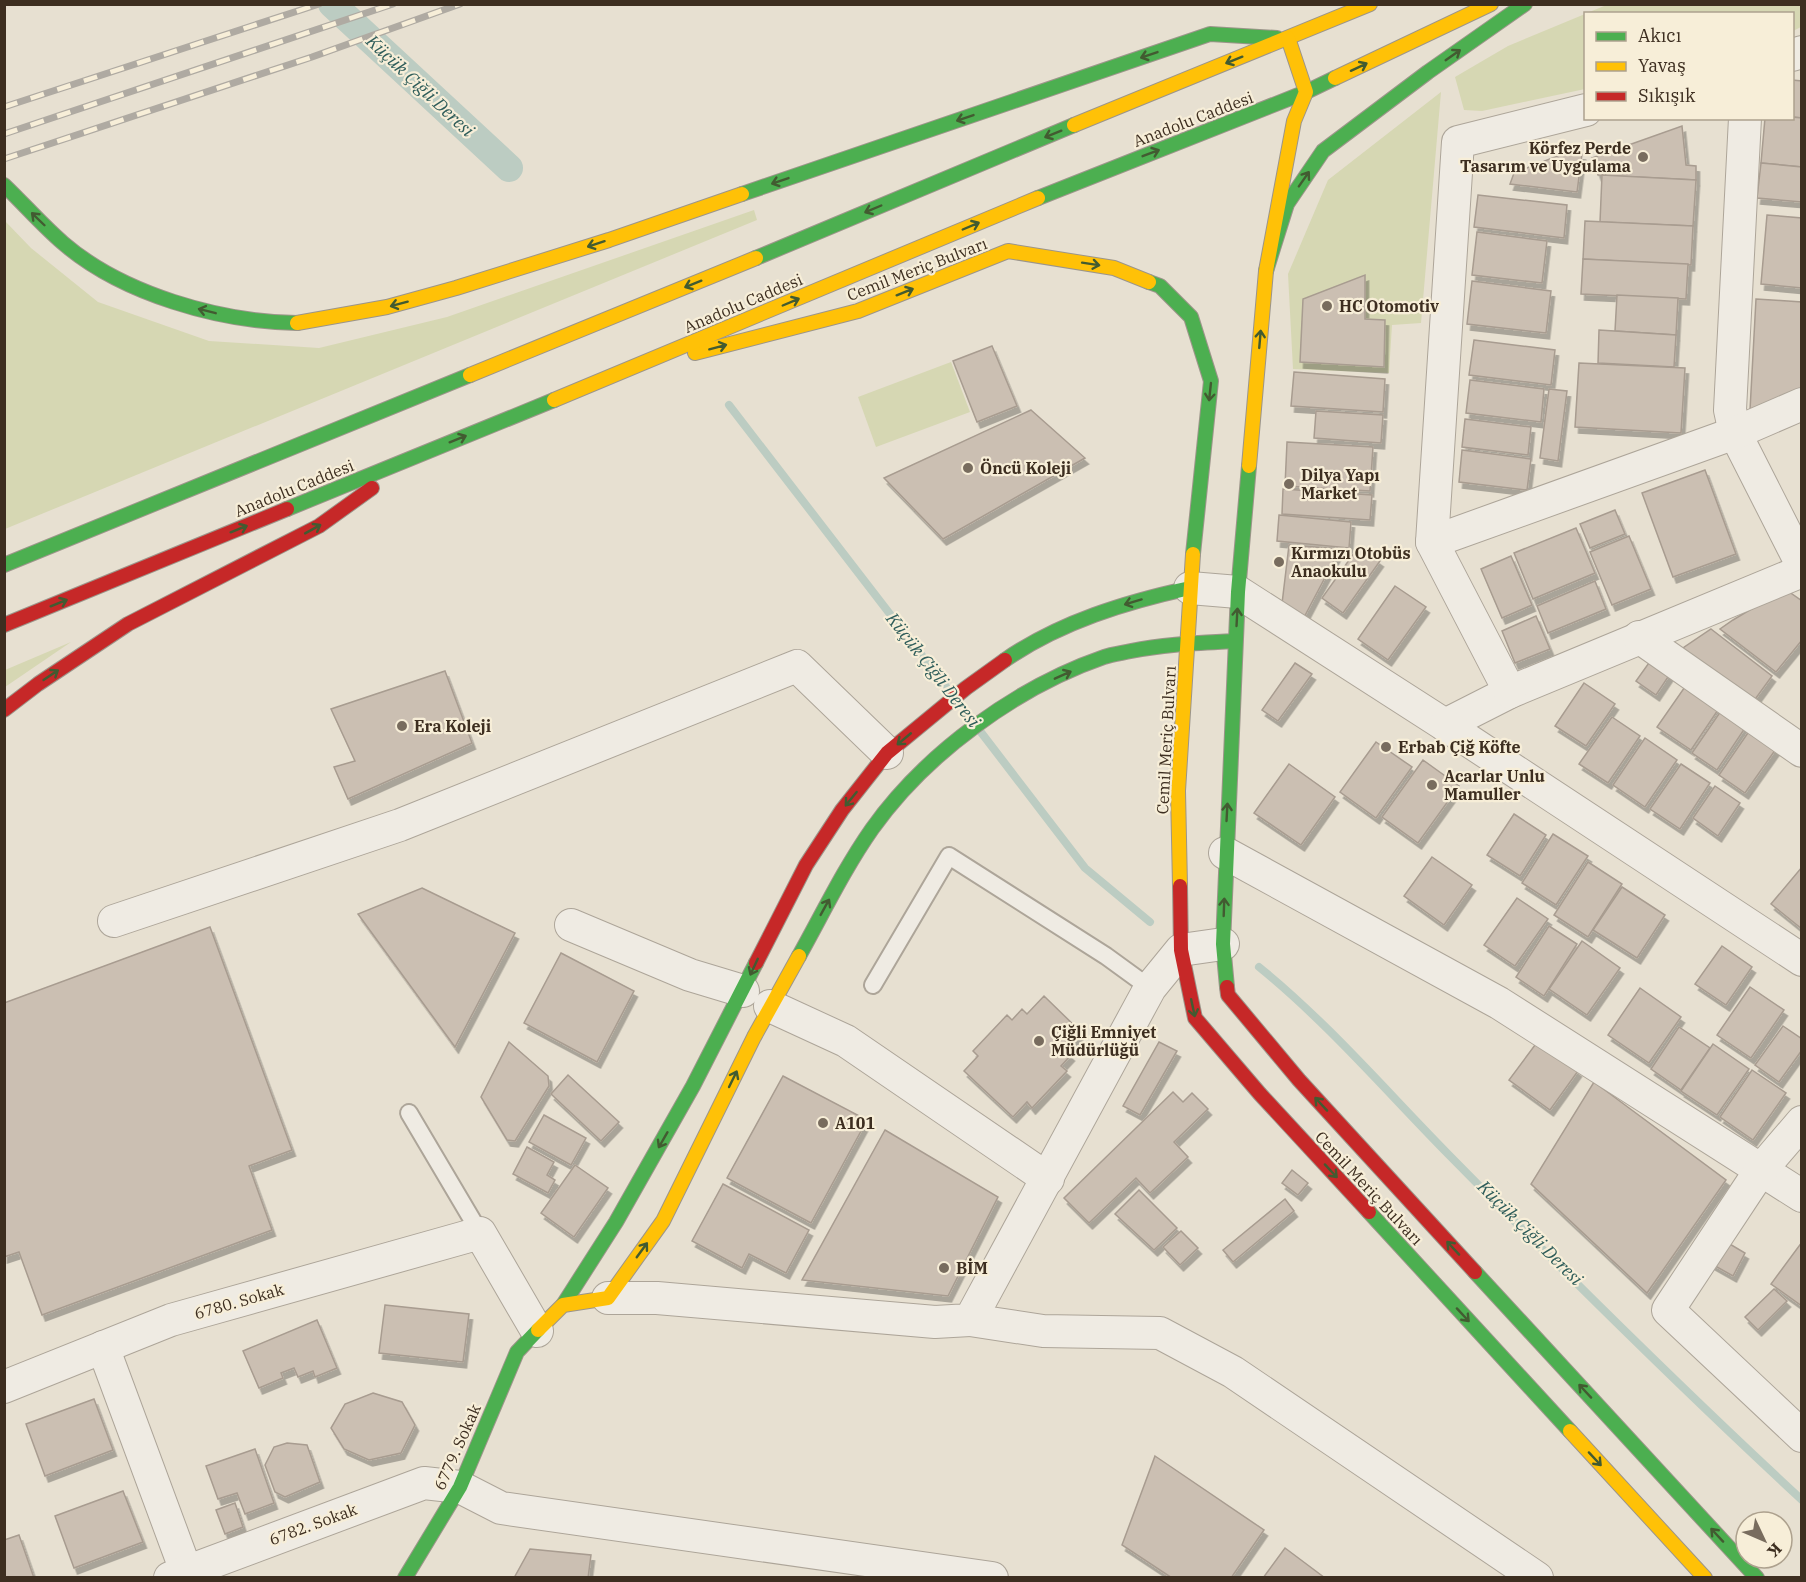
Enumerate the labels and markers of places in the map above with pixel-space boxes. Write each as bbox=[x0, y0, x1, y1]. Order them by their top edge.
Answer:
place label: Körfez Perde Tasarım ve Uygulama bbox=[1460, 138, 1631, 176]
marker: Körfez Perde Tasarım ve Uygulama bbox=[1636, 150, 1650, 164]
place label: HC Otomotiv bbox=[1339, 296, 1439, 316]
marker: HC Otomotiv bbox=[1320, 299, 1334, 313]
place label: Öncü Koleji bbox=[980, 458, 1071, 478]
marker: Öncü Koleji bbox=[961, 461, 975, 475]
place label: Dilya Yapı Market bbox=[1301, 465, 1380, 503]
marker: Dilya Yapı Market bbox=[1282, 477, 1296, 491]
place label: Kırmızı Otobüs Anaokulu bbox=[1291, 543, 1411, 581]
marker: Kırmızı Otobüs Anaokulu bbox=[1272, 555, 1286, 569]
place label: Era Koleji bbox=[414, 716, 491, 736]
marker: Era Koleji bbox=[395, 719, 409, 733]
place label: Erbab Çiğ Köfte bbox=[1398, 737, 1521, 757]
marker: Erbab Çiğ Köfte bbox=[1379, 740, 1393, 754]
place label: Acarlar Unlu Mamuller bbox=[1444, 766, 1545, 804]
marker: Acarlar Unlu Mamuller bbox=[1425, 778, 1439, 792]
place label: Çiğli Emniyet Müdürlüğü bbox=[1051, 1022, 1156, 1060]
marker: Çiğli Emniyet Müdürlüğü bbox=[1032, 1034, 1046, 1048]
place label: A101 bbox=[835, 1113, 875, 1133]
marker: A101 bbox=[816, 1116, 830, 1130]
place label: BİM bbox=[956, 1258, 988, 1278]
marker: BİM bbox=[937, 1261, 951, 1275]

